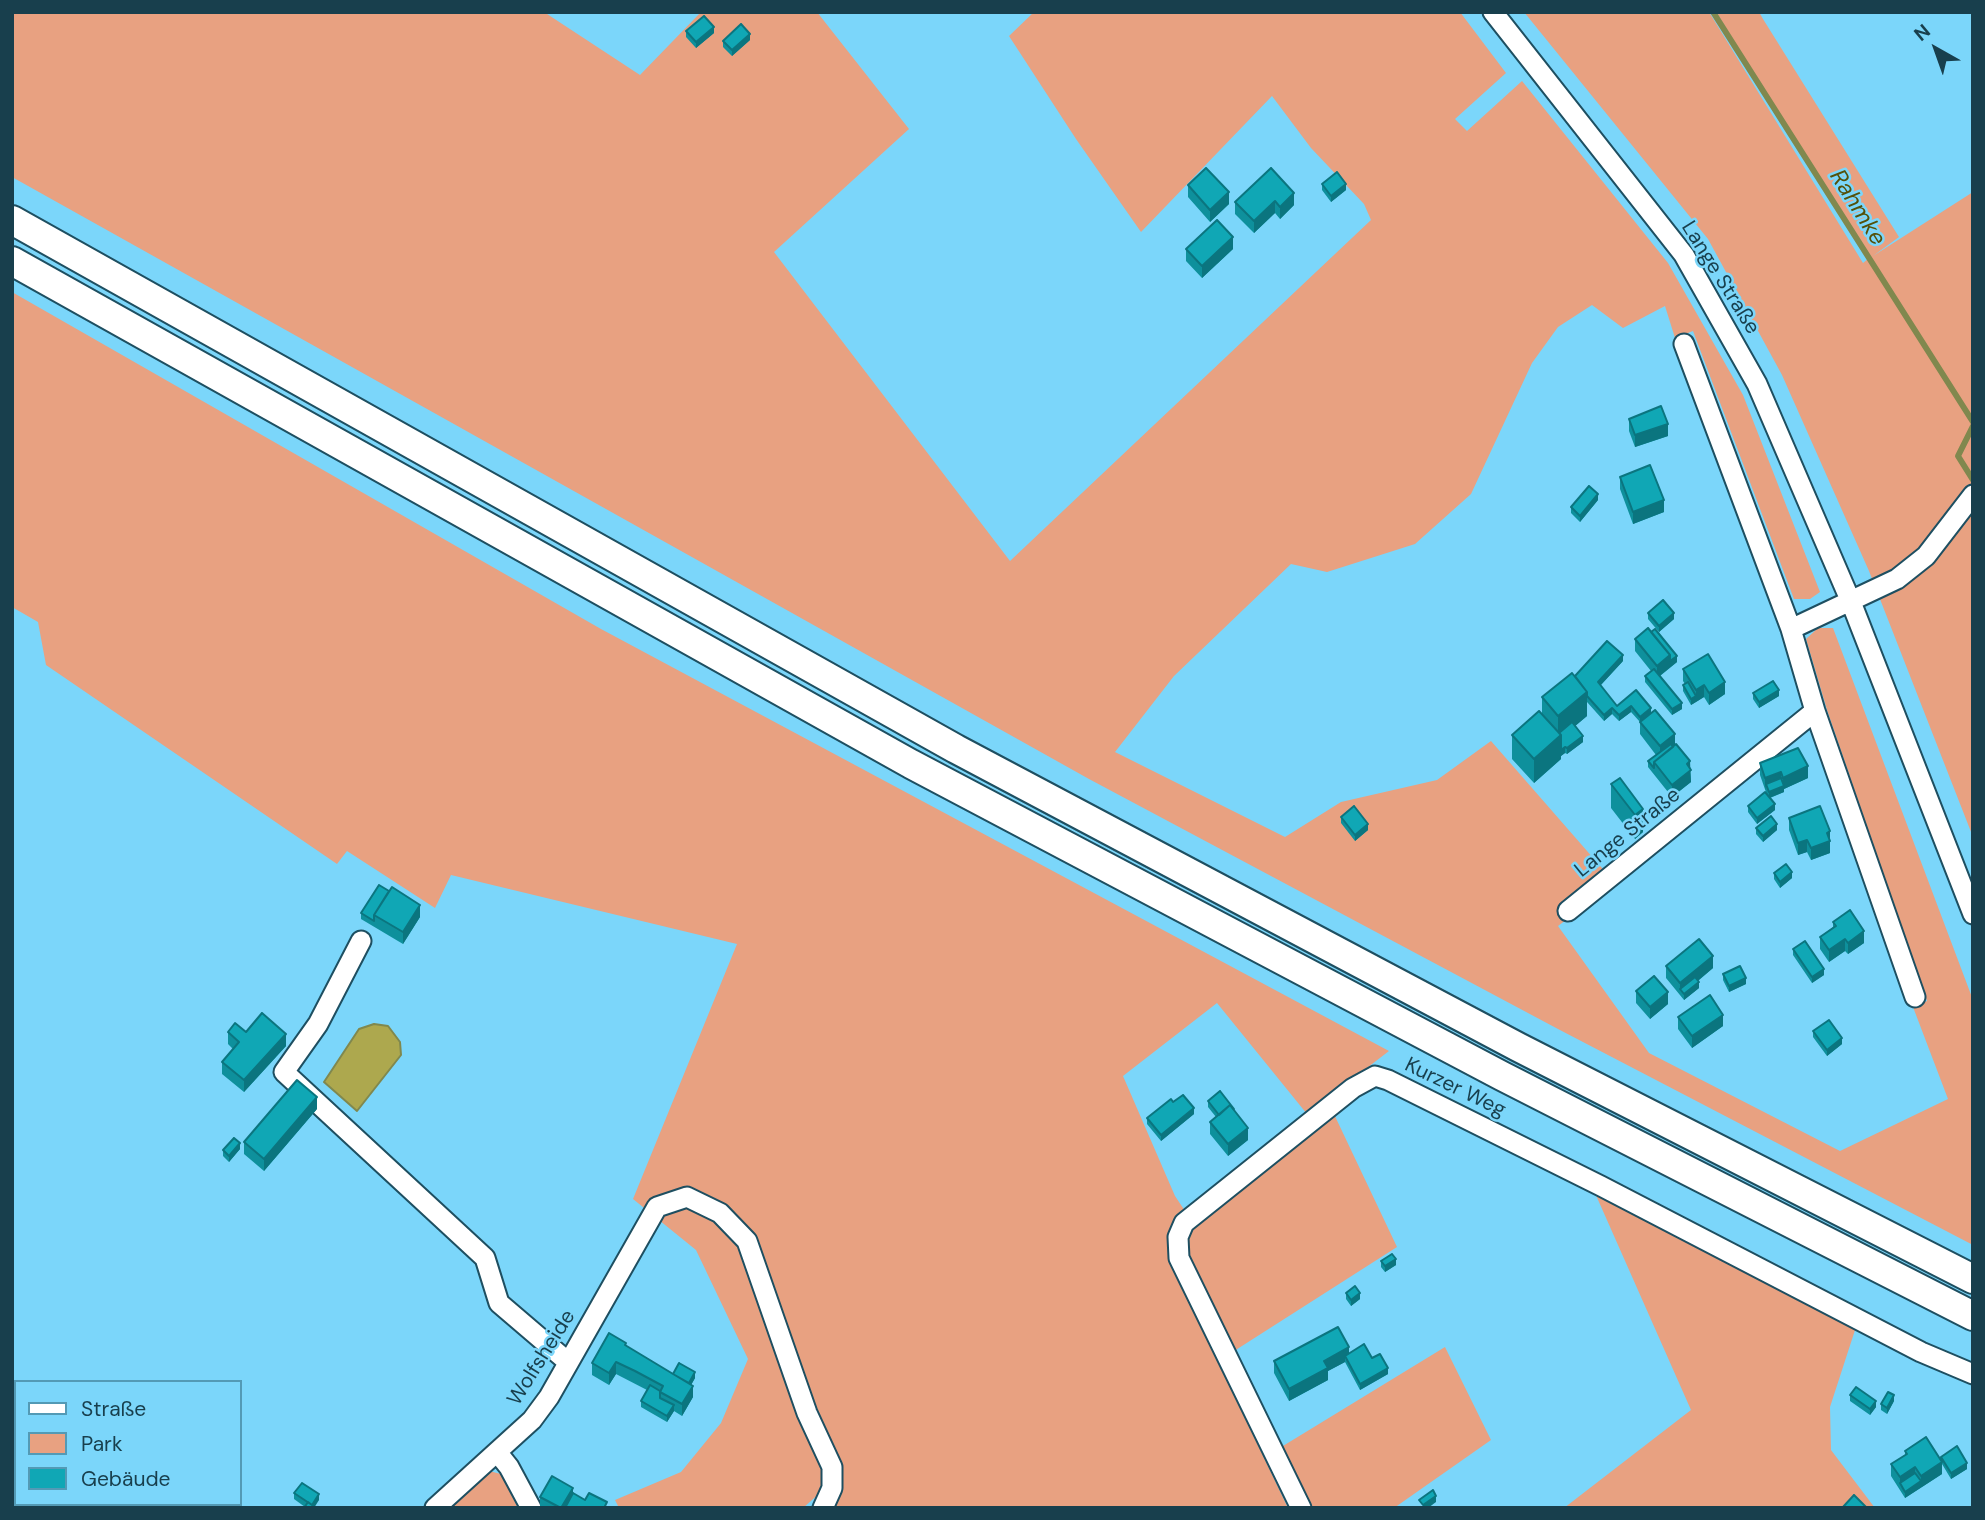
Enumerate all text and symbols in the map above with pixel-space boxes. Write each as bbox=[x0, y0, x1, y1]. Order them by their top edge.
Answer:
north arrow bbox=[1901, 14, 1971, 84]
text: N bbox=[1909, 19, 1936, 47]
water label: Rahmke bbox=[1823, 165, 1891, 251]
street label: Lange Straße bbox=[1675, 217, 1765, 339]
street label: Lange Straße bbox=[1570, 783, 1686, 883]
street label: Kurzer Weg bbox=[1400, 1053, 1510, 1123]
street label: Wolfsheide bbox=[503, 1306, 581, 1410]
legend bbox=[14, 1380, 242, 1506]
text: Straße bbox=[81, 1395, 146, 1423]
text: Park bbox=[81, 1430, 122, 1458]
text: Gebäude bbox=[81, 1465, 171, 1493]

